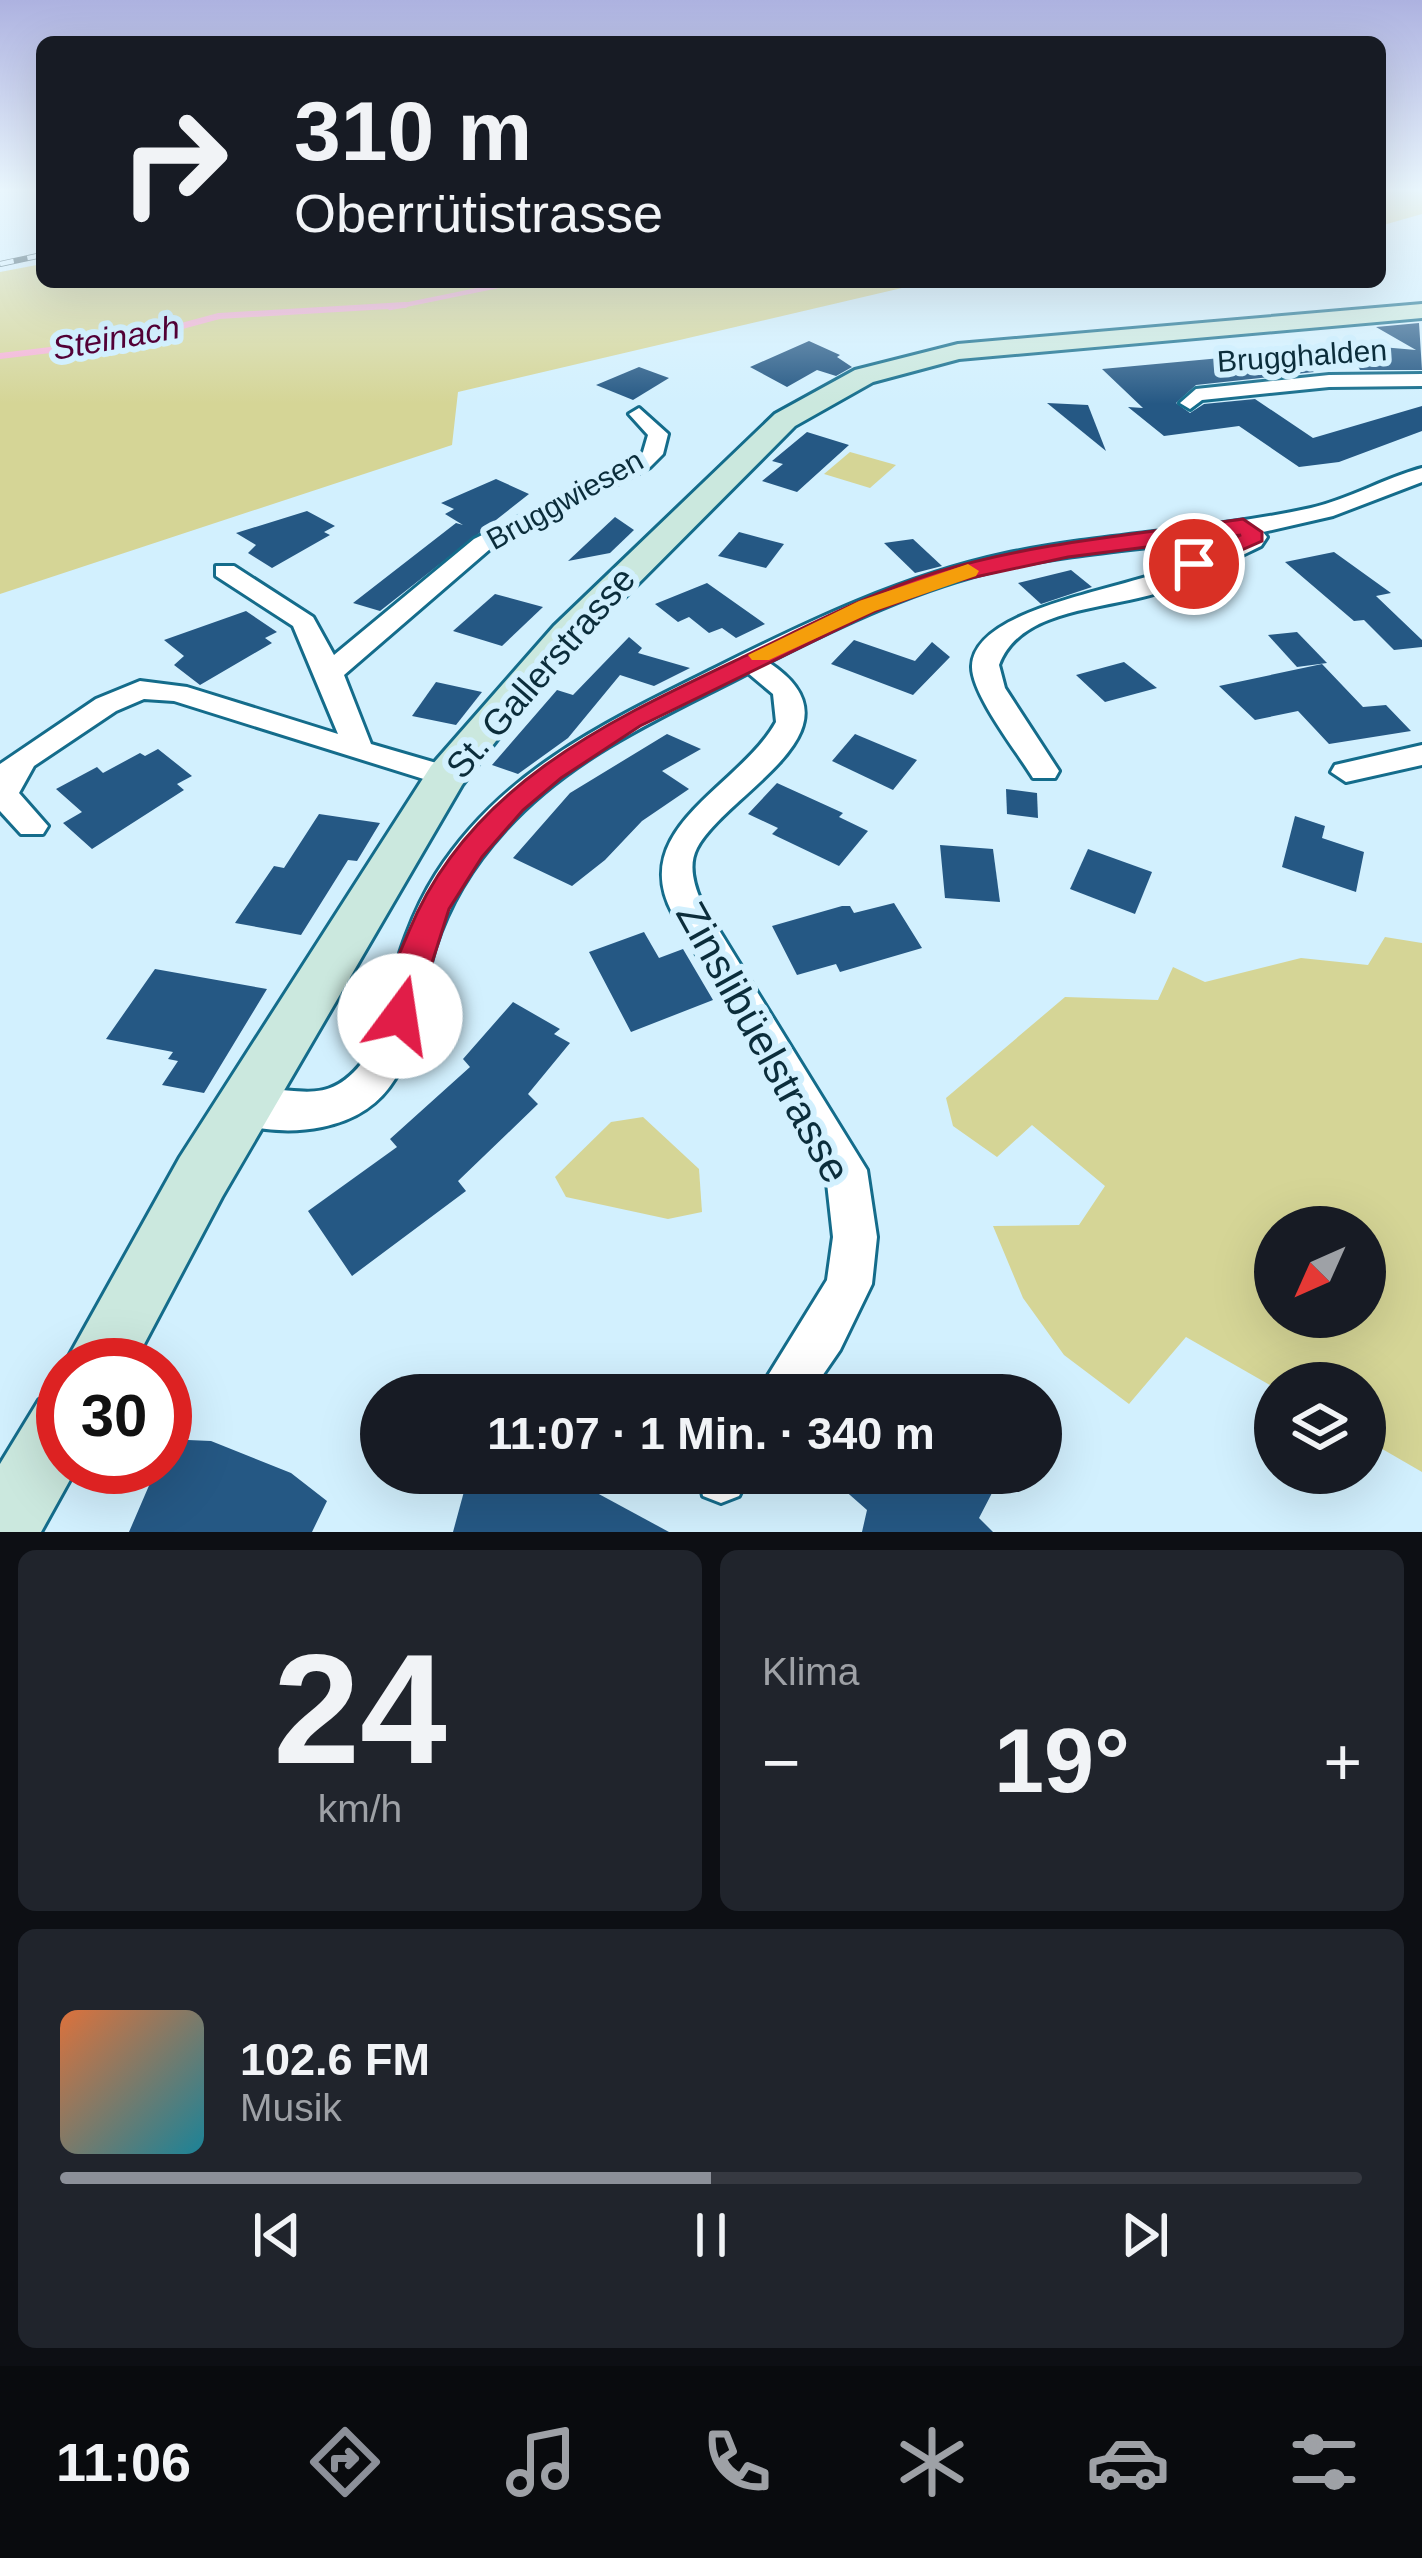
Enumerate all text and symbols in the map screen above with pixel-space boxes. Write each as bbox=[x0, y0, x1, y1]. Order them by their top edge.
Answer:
icon: right bbox=[96, 84, 252, 240]
text: 310 m bbox=[294, 84, 532, 178]
text: Oberrütistrasse bbox=[294, 183, 663, 243]
water label: Steinach bbox=[50, 308, 183, 367]
street label: Brugghalden bbox=[1216, 333, 1388, 378]
street label: Bruggwiesen bbox=[481, 443, 649, 556]
pin bbox=[1143, 513, 1245, 615]
icon: arrive bbox=[1161, 531, 1227, 597]
street label: St. Gallerstrasse bbox=[438, 558, 643, 786]
street label: Zinslibüelstrasse bbox=[667, 894, 860, 1190]
position arrow bbox=[337, 953, 463, 1079]
north arrow bbox=[1254, 1206, 1386, 1338]
map controls bbox=[1254, 1206, 1386, 1494]
speed limit sign: 30 bbox=[36, 1338, 192, 1494]
button: layers bbox=[1254, 1362, 1386, 1494]
text: 11:07 · 1 Min. · 340 m bbox=[487, 1408, 935, 1459]
text: 24 bbox=[273, 1622, 447, 1796]
text: Klima bbox=[762, 1650, 860, 1693]
text: 19° bbox=[994, 1711, 1130, 1811]
text: − bbox=[762, 1725, 801, 1799]
text: + bbox=[1323, 1725, 1362, 1799]
text: km/h bbox=[318, 1787, 402, 1830]
text: 102.6 FM bbox=[240, 2034, 430, 2085]
text: Musik bbox=[240, 2086, 342, 2129]
icon: previous bbox=[244, 2202, 310, 2268]
icon: pause bbox=[678, 2202, 744, 2268]
icon: next bbox=[1112, 2202, 1178, 2268]
icon: directions bbox=[303, 2420, 387, 2504]
icon: music bbox=[499, 2420, 583, 2504]
icon: phone bbox=[695, 2420, 779, 2504]
icon: climate bbox=[890, 2420, 974, 2504]
icon: car bbox=[1086, 2420, 1170, 2504]
icon: filters bbox=[1282, 2420, 1366, 2504]
text: 11:06 bbox=[56, 2432, 191, 2492]

